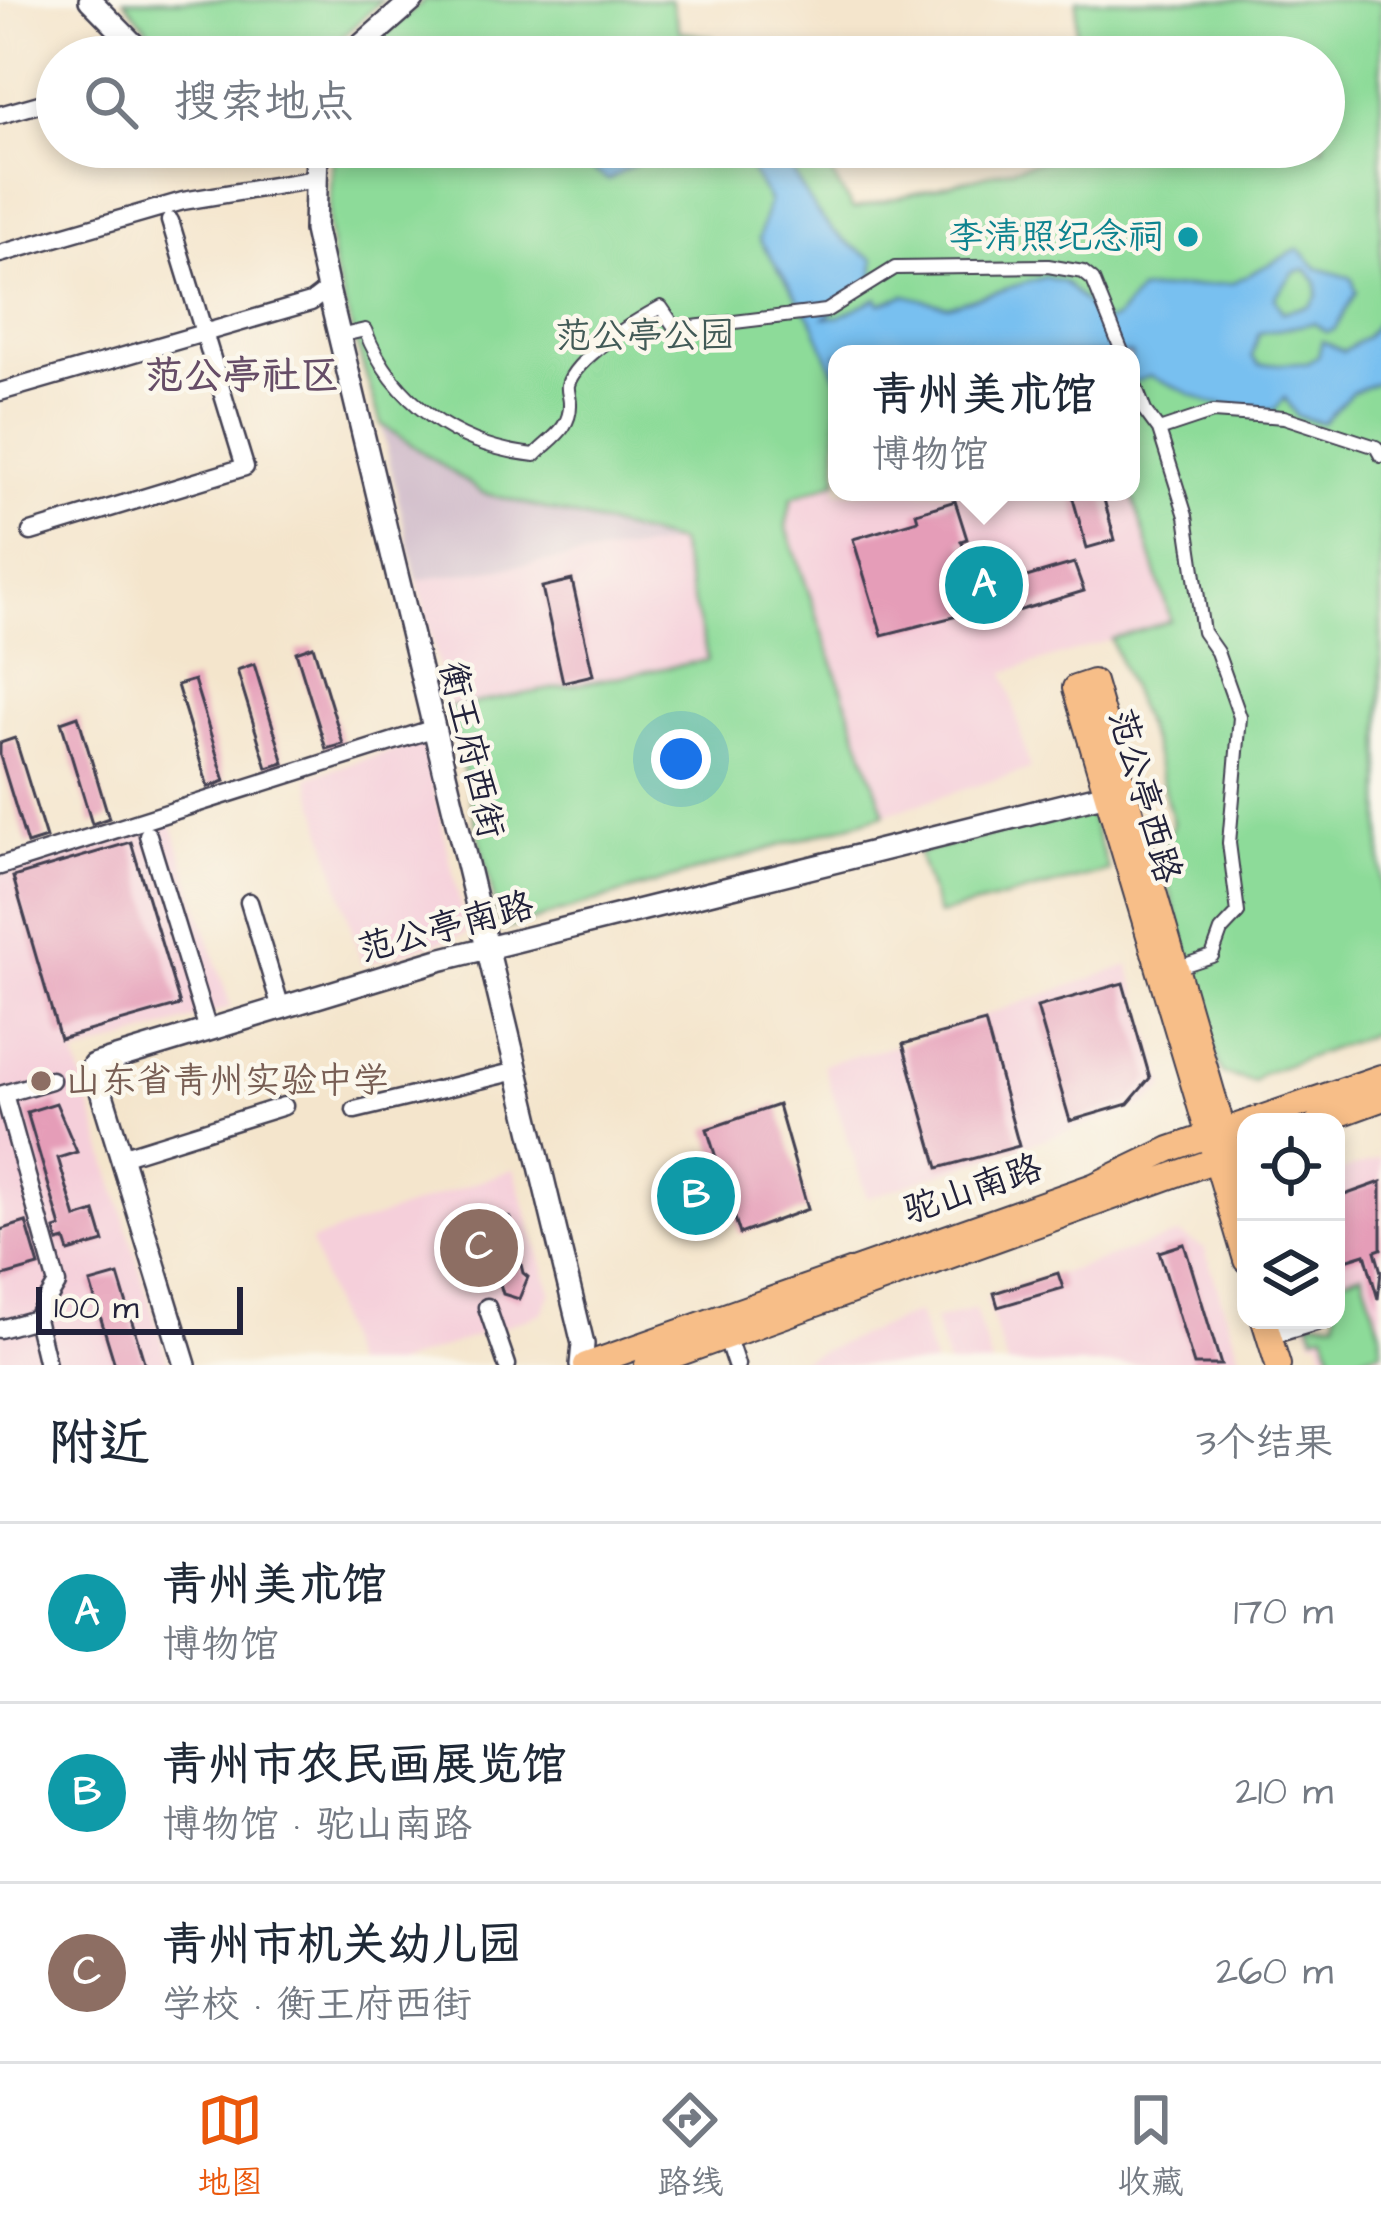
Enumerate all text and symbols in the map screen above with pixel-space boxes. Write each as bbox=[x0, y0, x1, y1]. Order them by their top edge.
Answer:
search box bbox=[36, 36, 1345, 168]
icon: search bbox=[78, 69, 144, 135]
text: 搜索地点 bbox=[174, 72, 354, 134]
place label: 李清照纪念祠 bbox=[948, 212, 1164, 263]
marker: 李清照纪念祠 bbox=[1175, 224, 1201, 250]
park label: 范公亭公园 bbox=[555, 311, 735, 362]
popup bbox=[828, 345, 1140, 501]
district label: 范公亭社区 bbox=[144, 350, 340, 404]
text: 青州美术馆 bbox=[871, 365, 1097, 427]
text: 博物馆 bbox=[871, 429, 989, 483]
pin: A bbox=[945, 540, 1023, 630]
street label: 衡王府西街 bbox=[426, 657, 516, 843]
street label: 范公亭西路 bbox=[1095, 702, 1193, 890]
your location bbox=[651, 729, 711, 789]
street label: 范公亭南路 bbox=[352, 880, 540, 976]
place label: 山东省青州实验中学 bbox=[65, 1056, 389, 1107]
marker: 山东省青州实验中学 bbox=[28, 1068, 54, 1094]
map controls bbox=[1237, 1113, 1345, 1329]
button: locate bbox=[1237, 1113, 1345, 1221]
street label: 驼山南路 bbox=[897, 1142, 1049, 1238]
pin: B bbox=[657, 1151, 735, 1241]
pin: C bbox=[440, 1203, 518, 1293]
button: layers bbox=[1237, 1221, 1345, 1329]
scale bar bbox=[36, 1281, 243, 1334]
text: 100 m bbox=[54, 1285, 139, 1331]
text: 附近 bbox=[48, 1409, 150, 1480]
text: 3个结果 bbox=[1196, 1417, 1333, 1471]
text: 青州美术馆 bbox=[162, 1555, 387, 1617]
text: A bbox=[75, 1586, 99, 1640]
text: 170 m bbox=[1233, 1586, 1333, 1640]
text: 博物馆 bbox=[162, 1619, 279, 1673]
text: 青州市农民画展览馆 bbox=[162, 1735, 567, 1797]
text: B bbox=[73, 1766, 101, 1820]
text: 210 m bbox=[1235, 1766, 1333, 1820]
text: 博物馆 · 驼山南路 bbox=[162, 1799, 472, 1853]
text: 青州市机关幼儿园 bbox=[162, 1915, 522, 1977]
text: C bbox=[73, 1946, 101, 2000]
text: 260 m bbox=[1216, 1946, 1333, 2000]
text: 学校 · 衡王府西街 bbox=[162, 1979, 472, 2033]
tab: 地图 bbox=[197, 2087, 263, 2206]
tab: 路线 bbox=[657, 2087, 723, 2206]
tab: 收藏 bbox=[1118, 2087, 1184, 2206]

